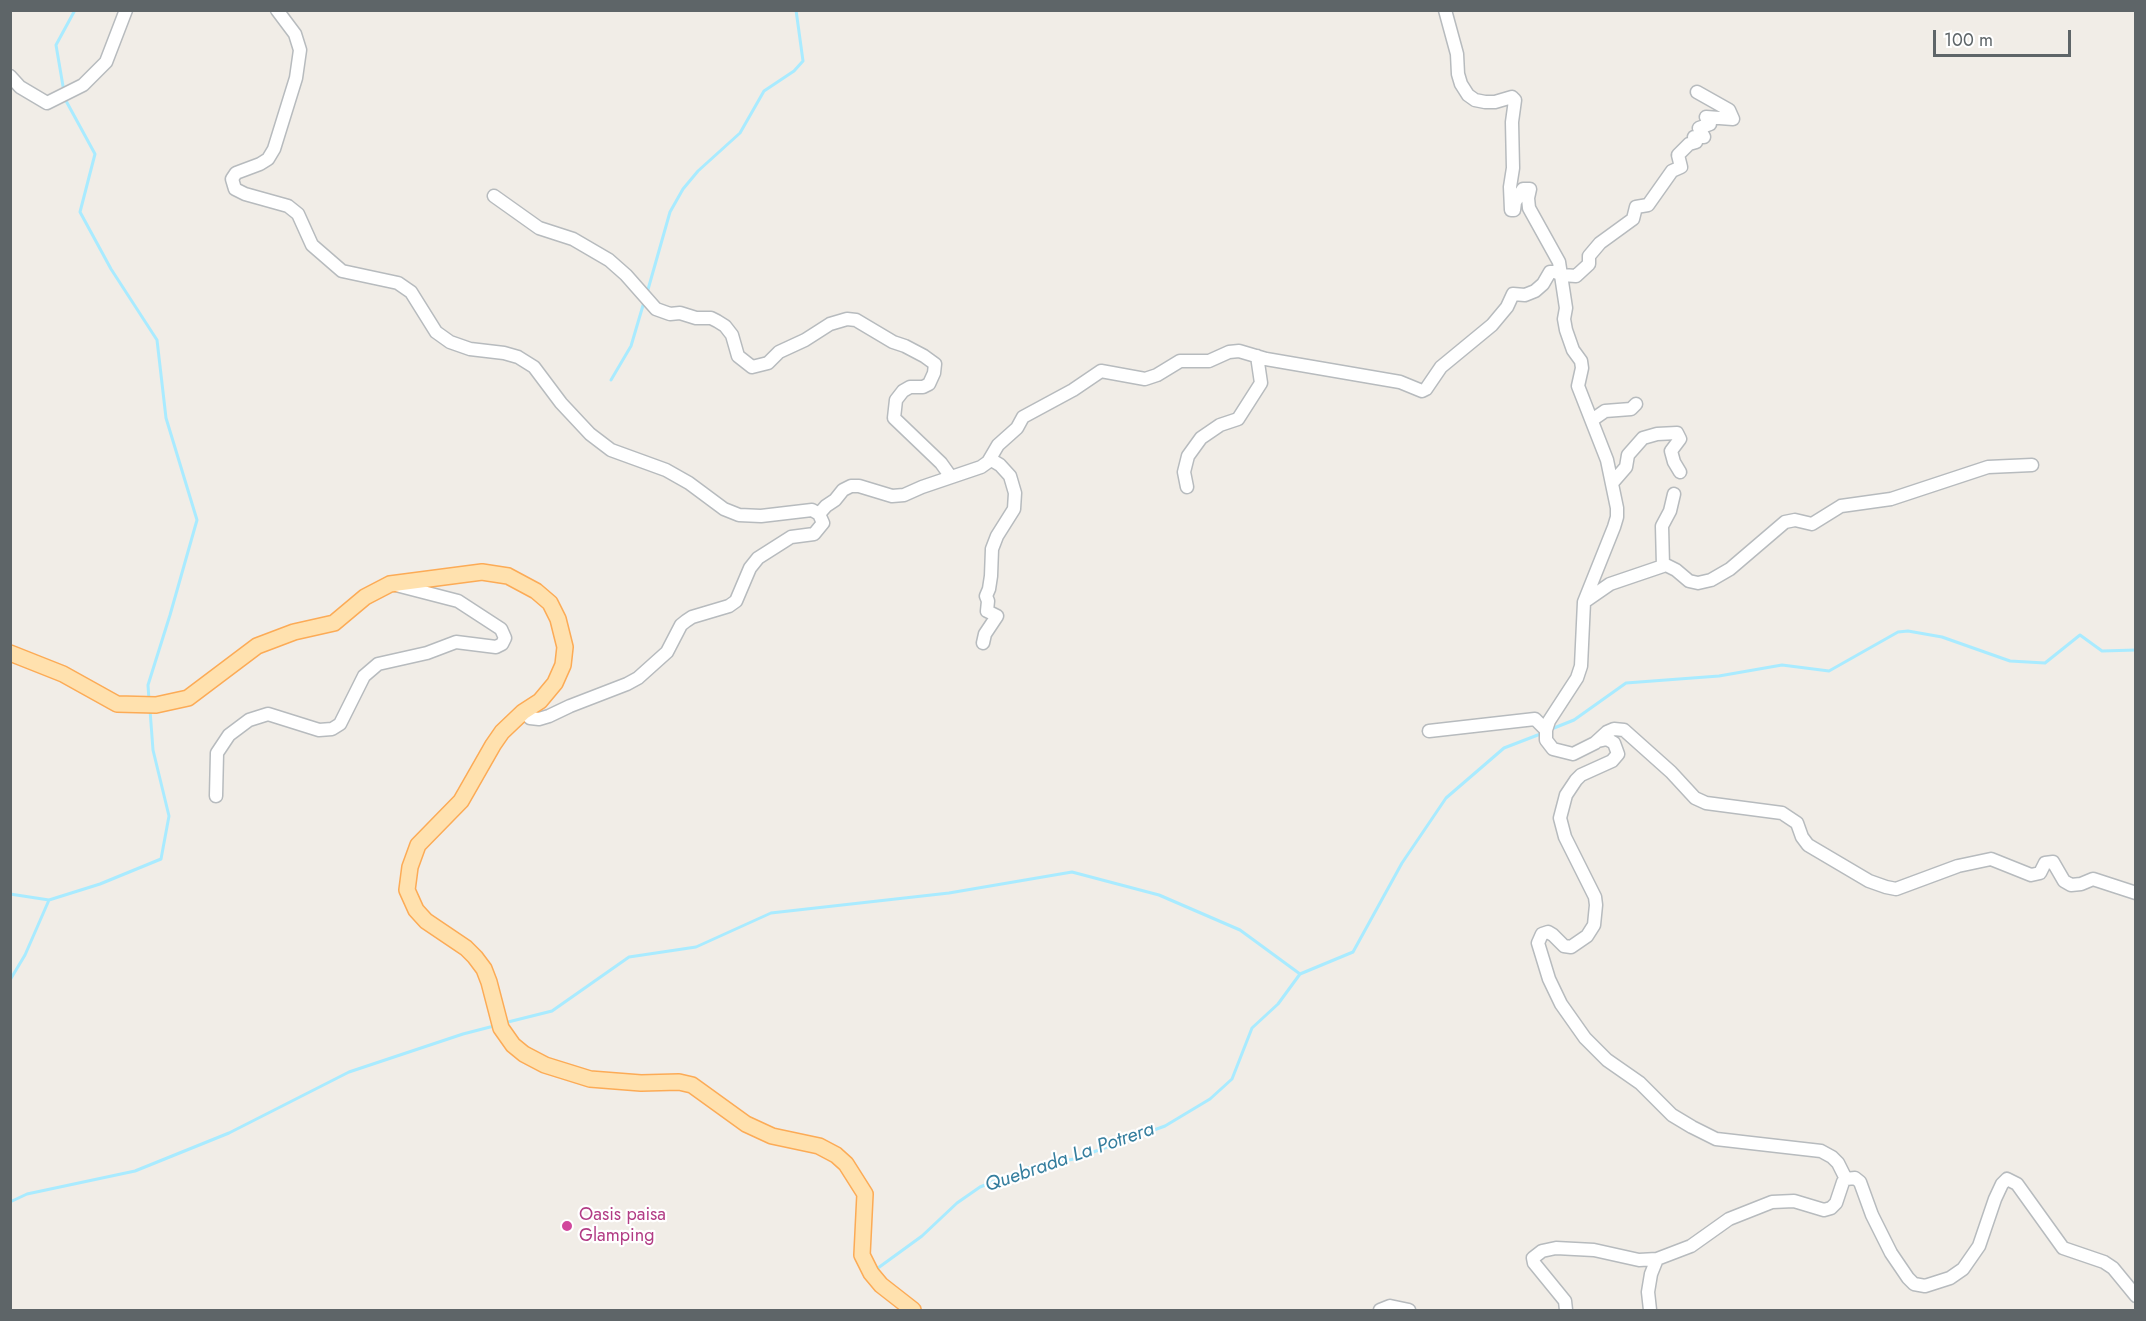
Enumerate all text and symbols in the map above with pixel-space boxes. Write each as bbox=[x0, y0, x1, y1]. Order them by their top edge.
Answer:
scale bar bbox=[1936, 18, 2074, 56]
text: 100 m bbox=[1944, 27, 1993, 53]
water label: Quebrada La Potrera bbox=[982, 1118, 1158, 1198]
place label: Oasis paisa Glamping bbox=[579, 1205, 666, 1248]
marker: Oasis paisa Glamping bbox=[560, 1219, 574, 1233]

